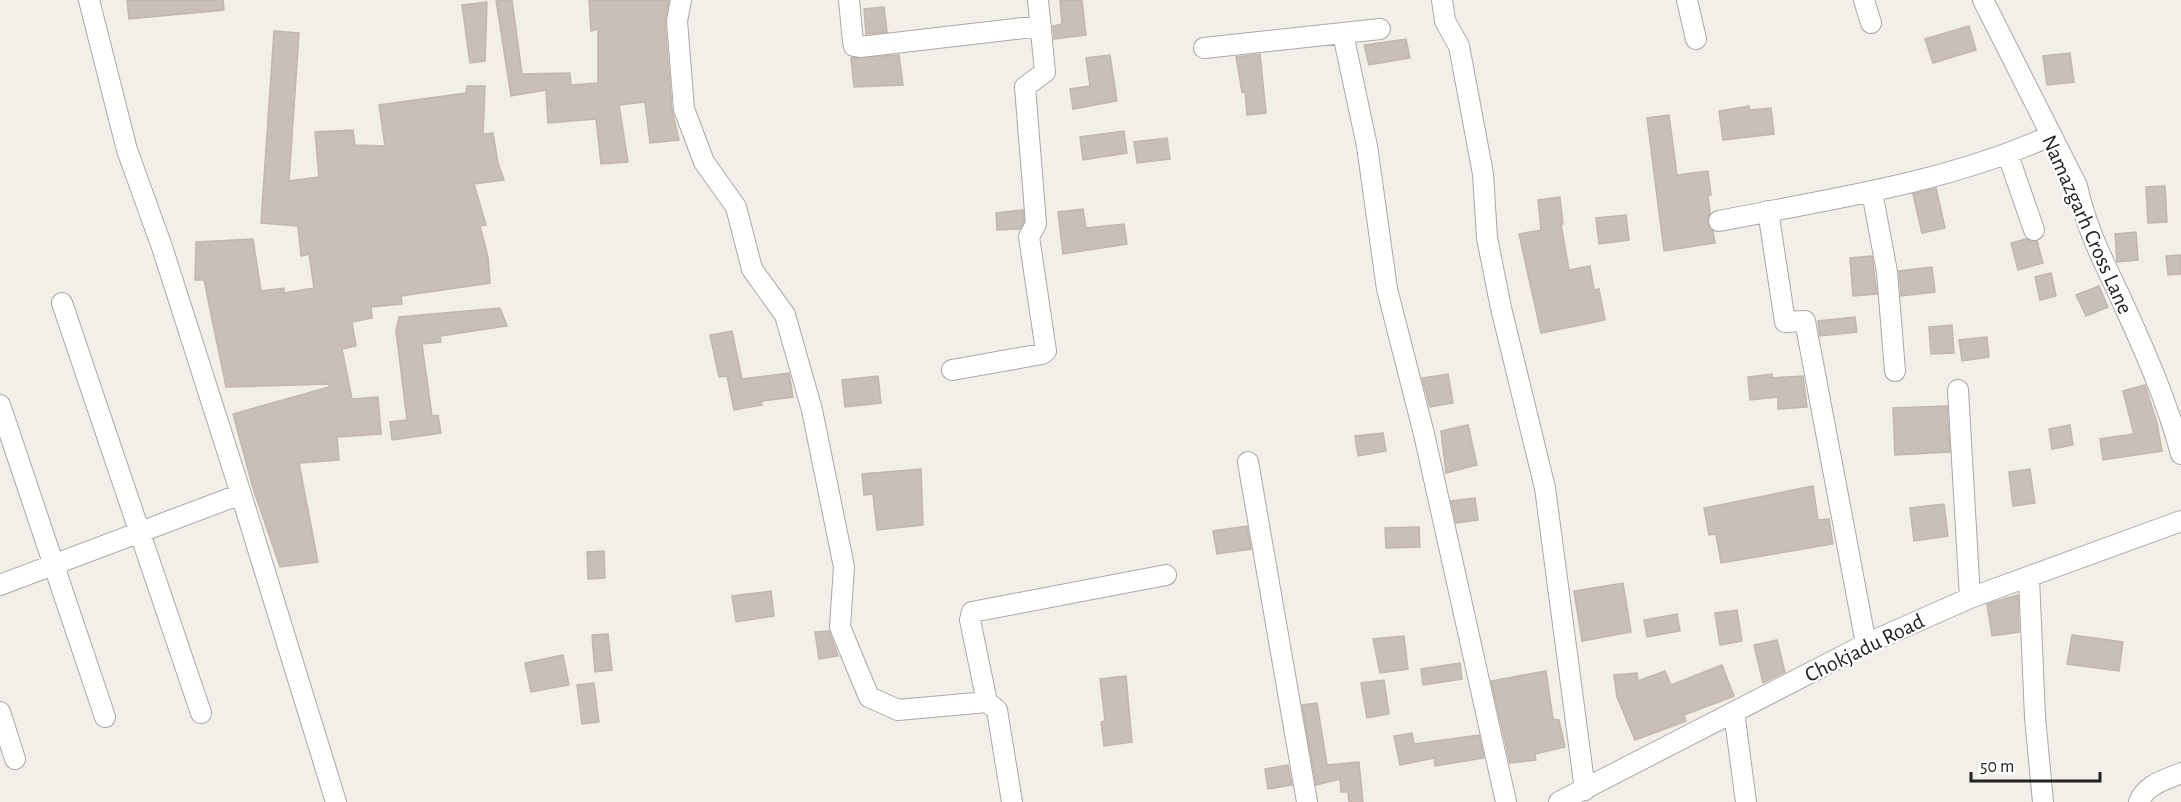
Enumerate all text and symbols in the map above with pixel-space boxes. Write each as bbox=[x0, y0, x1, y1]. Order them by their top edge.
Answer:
street label: Namazgarh Cross Lane bbox=[2038, 132, 2136, 317]
street label: Chokjadu Road bbox=[1801, 610, 1928, 686]
scale bar bbox=[1971, 745, 2100, 783]
text: 50 m bbox=[1980, 758, 2014, 776]

